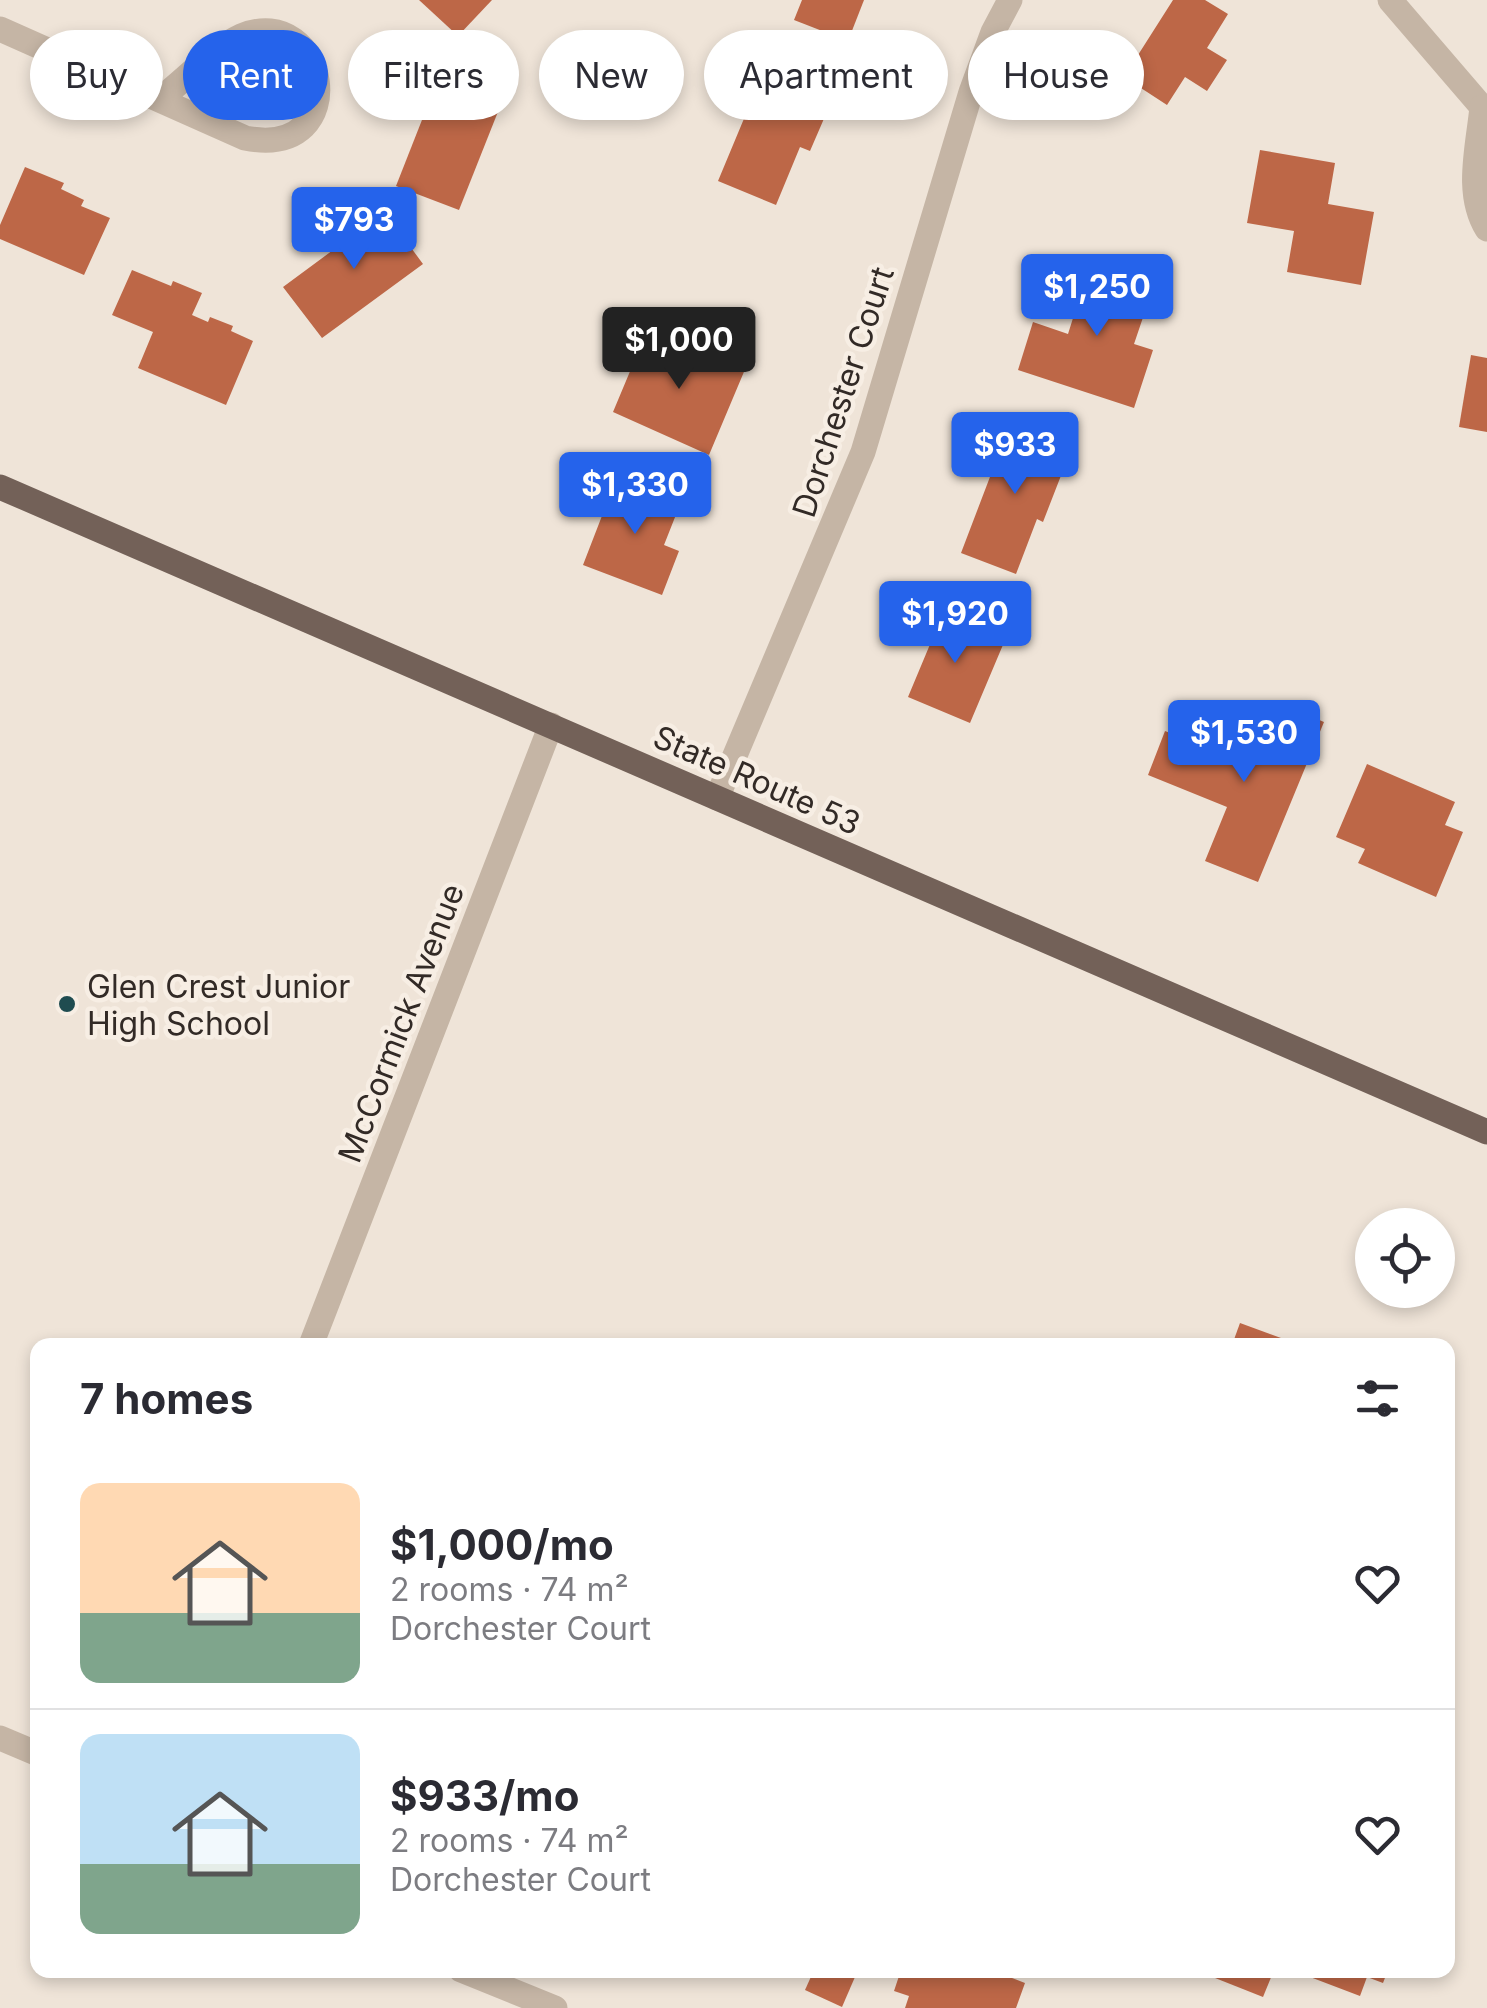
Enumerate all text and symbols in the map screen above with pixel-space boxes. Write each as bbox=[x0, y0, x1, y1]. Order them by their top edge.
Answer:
chip: Buy bbox=[30, 30, 163, 120]
chip: Rent bbox=[183, 30, 328, 120]
chip: Filters bbox=[348, 30, 519, 120]
chip: New bbox=[539, 30, 684, 120]
chip: Apartment bbox=[704, 30, 948, 120]
chip: House bbox=[968, 30, 1144, 120]
pin: $793 bbox=[295, 187, 413, 272]
text: $793 bbox=[314, 200, 394, 239]
pin: $1,250 bbox=[1016, 254, 1178, 339]
street label: Dorchester Court bbox=[784, 262, 902, 522]
text: $1,250 bbox=[1043, 267, 1151, 306]
pin: $1,000 bbox=[598, 307, 760, 392]
text: $1,000 bbox=[624, 320, 734, 359]
pin: $933 bbox=[956, 412, 1074, 497]
text: $933 bbox=[973, 425, 1057, 464]
pin: $1,330 bbox=[554, 452, 716, 537]
text: $1,330 bbox=[581, 465, 689, 504]
pin: $1,920 bbox=[874, 581, 1036, 666]
text: $1,920 bbox=[901, 594, 1009, 633]
pin: $1,530 bbox=[1163, 700, 1325, 785]
text: $1,530 bbox=[1190, 713, 1298, 752]
street label: State Route 53 bbox=[648, 717, 866, 843]
street label: McCormick Avenue bbox=[330, 878, 472, 1168]
place label: Glen Crest Junior High School bbox=[87, 967, 350, 1043]
marker: Glen Crest Junior High School bbox=[56, 993, 78, 1015]
map controls bbox=[1355, 1208, 1455, 1308]
button: locate bbox=[1355, 1208, 1455, 1308]
icon: filters bbox=[1350, 1371, 1405, 1426]
text: 7 homes bbox=[80, 1373, 253, 1424]
text: $1,000/mo bbox=[390, 1519, 614, 1570]
icon: home bbox=[160, 1523, 280, 1643]
icon: heart bbox=[1350, 1556, 1405, 1611]
text: 2 rooms · 74 m² bbox=[390, 1570, 629, 1609]
text: Dorchester Court bbox=[390, 1609, 651, 1648]
text: $933/mo bbox=[390, 1770, 579, 1821]
icon: home bbox=[160, 1774, 280, 1894]
icon: heart bbox=[1350, 1807, 1405, 1862]
text: 2 rooms · 74 m² bbox=[390, 1821, 629, 1860]
text: Dorchester Court bbox=[390, 1860, 651, 1899]

